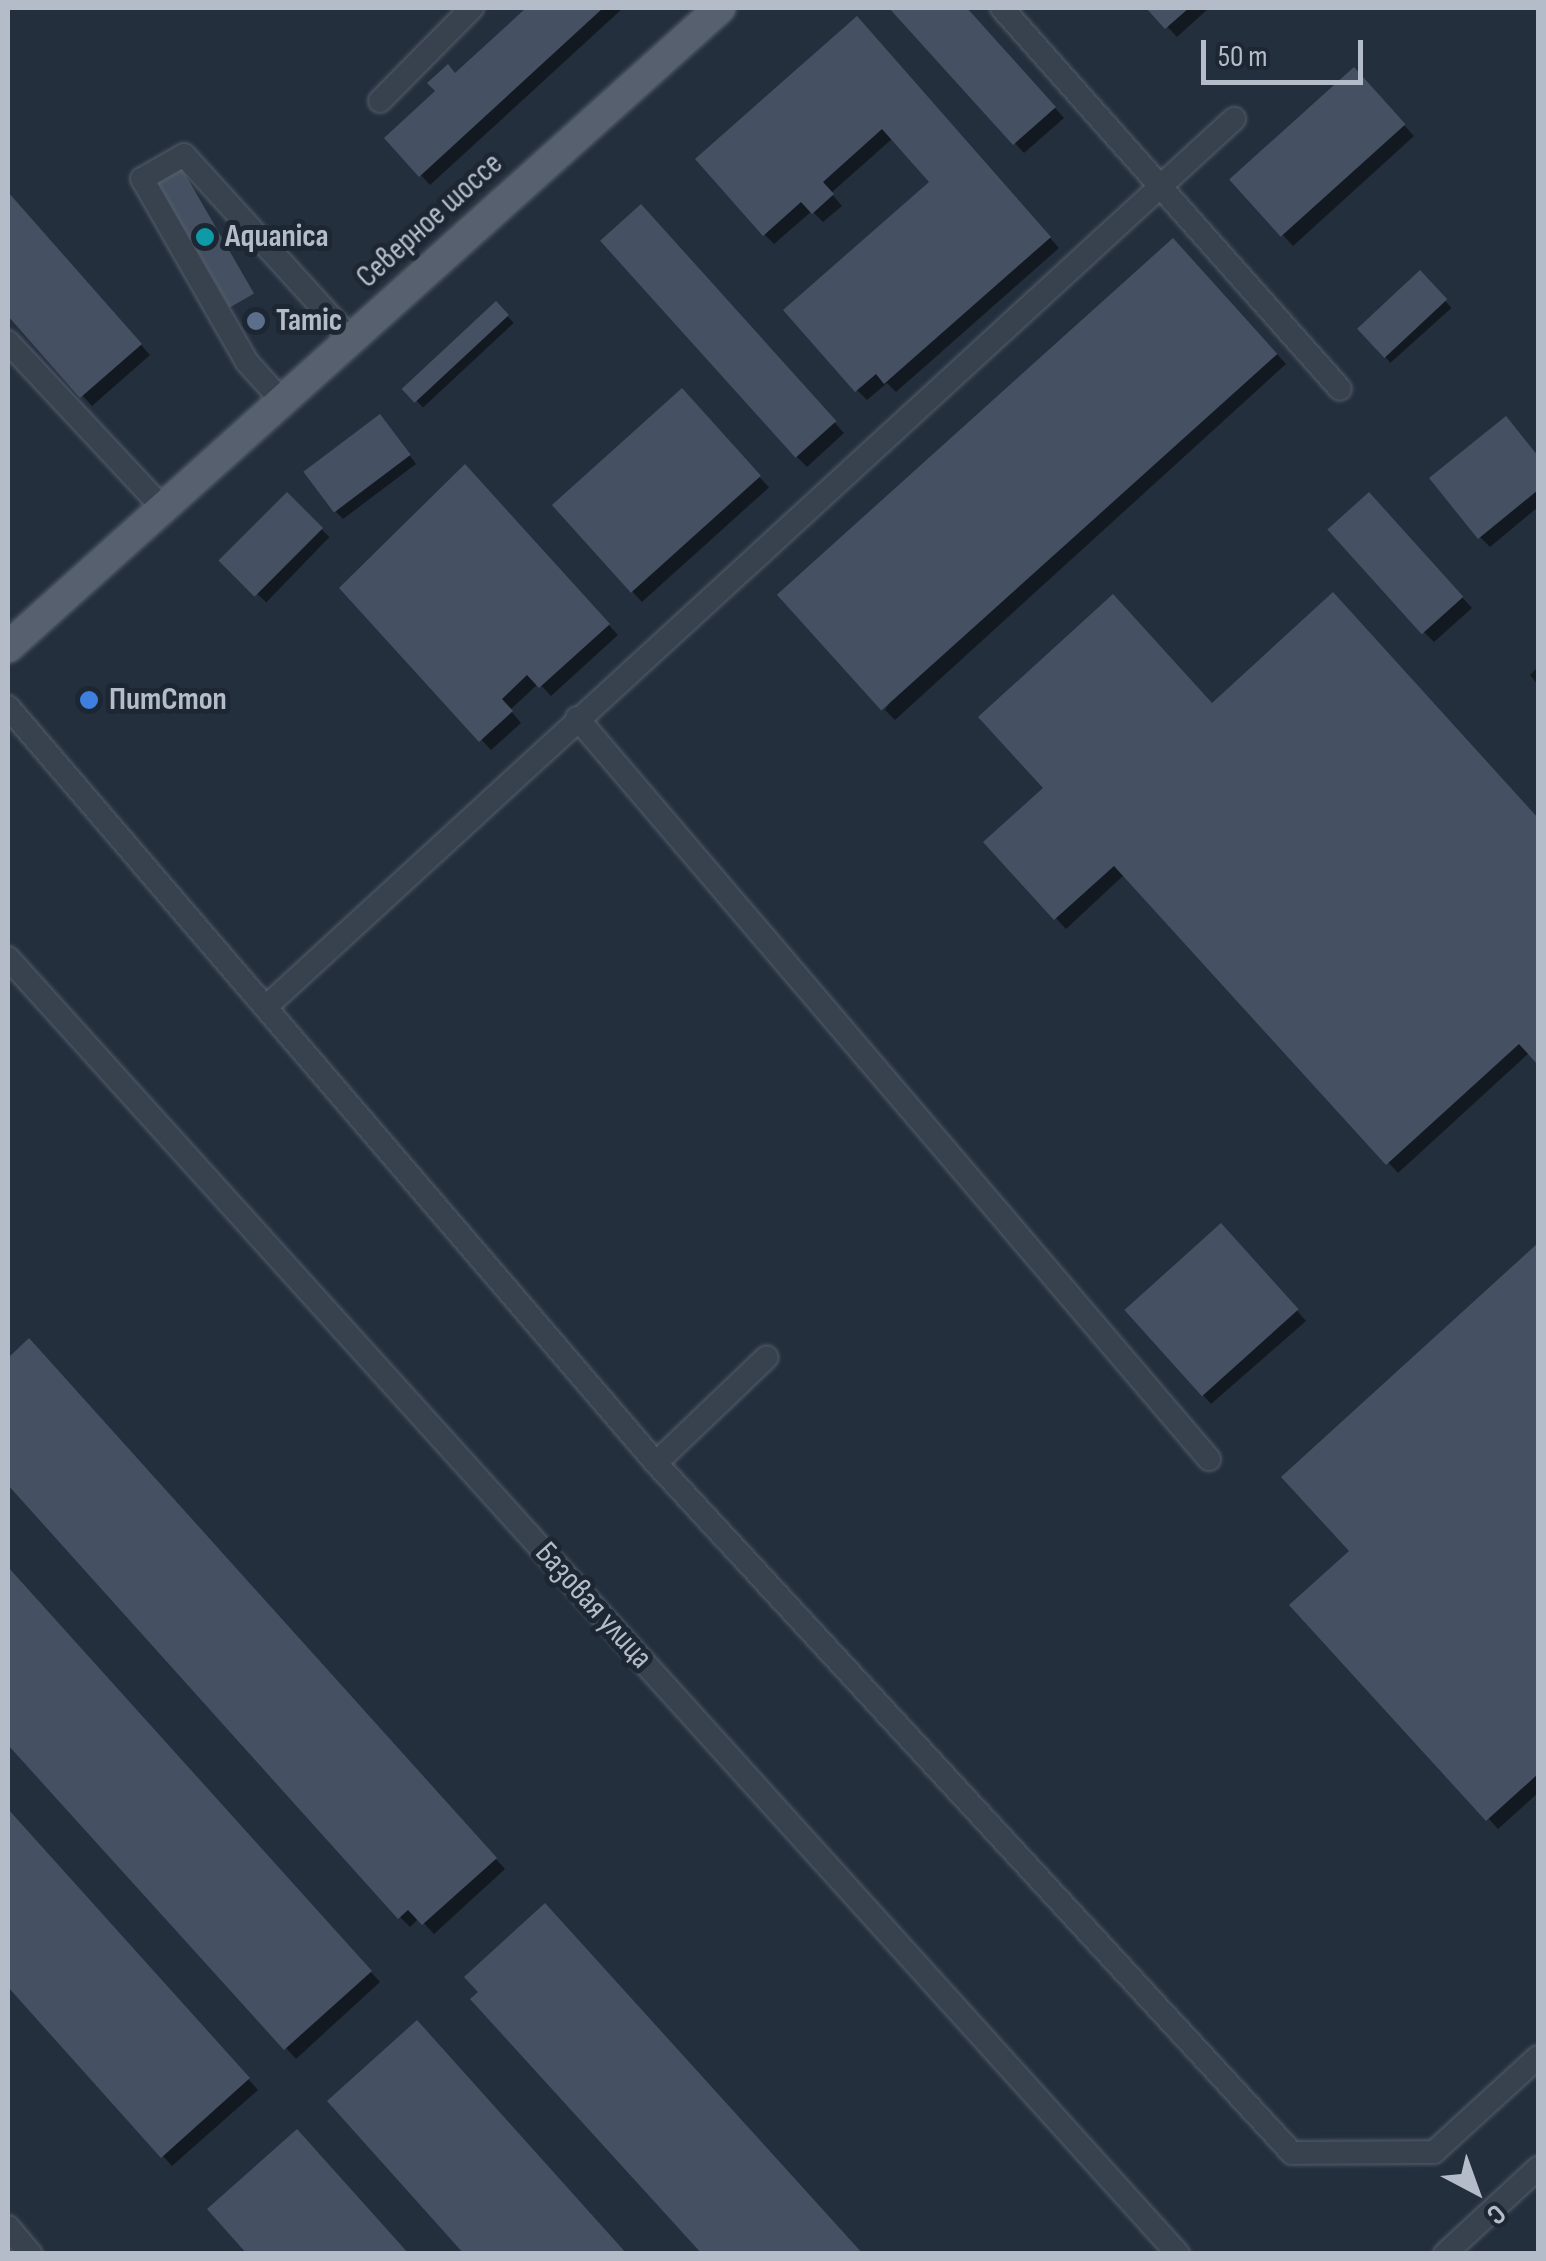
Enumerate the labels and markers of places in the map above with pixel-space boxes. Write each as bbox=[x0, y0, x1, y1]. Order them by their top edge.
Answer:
place label: Aquanica bbox=[225, 218, 329, 256]
marker: Aquanica bbox=[194, 226, 216, 248]
place label: Tamic bbox=[276, 302, 342, 340]
marker: Tamic bbox=[245, 310, 267, 332]
place label: ПитСтоп bbox=[109, 681, 227, 719]
marker: ПитСтоп bbox=[78, 689, 100, 711]

